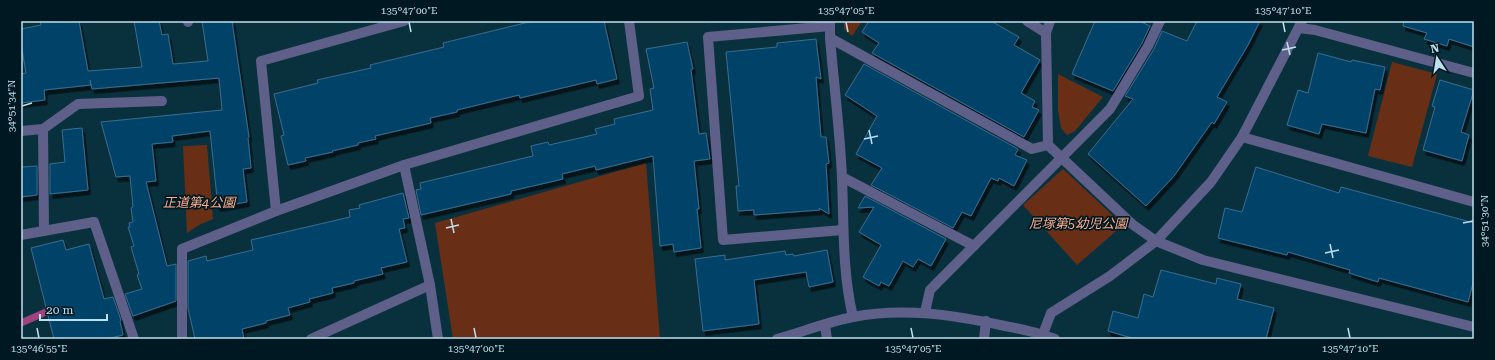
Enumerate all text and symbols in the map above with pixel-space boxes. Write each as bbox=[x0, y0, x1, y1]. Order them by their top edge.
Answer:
text: 135°47'00"E bbox=[381, 5, 437, 16]
text: 135°47'05"E bbox=[818, 5, 874, 16]
text: 135°47'10"E bbox=[1255, 5, 1311, 16]
north arrow bbox=[1417, 38, 1457, 78]
text: N bbox=[1430, 41, 1441, 56]
text: 34°51'34"N bbox=[6, 80, 17, 132]
park label: 正道第4公園 bbox=[163, 195, 237, 210]
text: 34°51'30"N bbox=[1479, 195, 1490, 247]
park label: 尼塚第5幼児公園 bbox=[1029, 216, 1129, 231]
scale bar bbox=[40, 296, 107, 322]
text: 20 m bbox=[46, 303, 73, 317]
text: 135°46'55"E bbox=[11, 343, 67, 354]
text: 135°47'00"E bbox=[448, 343, 504, 354]
text: 135°47'05"E bbox=[885, 343, 941, 354]
text: 135°47'10"E bbox=[1322, 343, 1378, 354]

